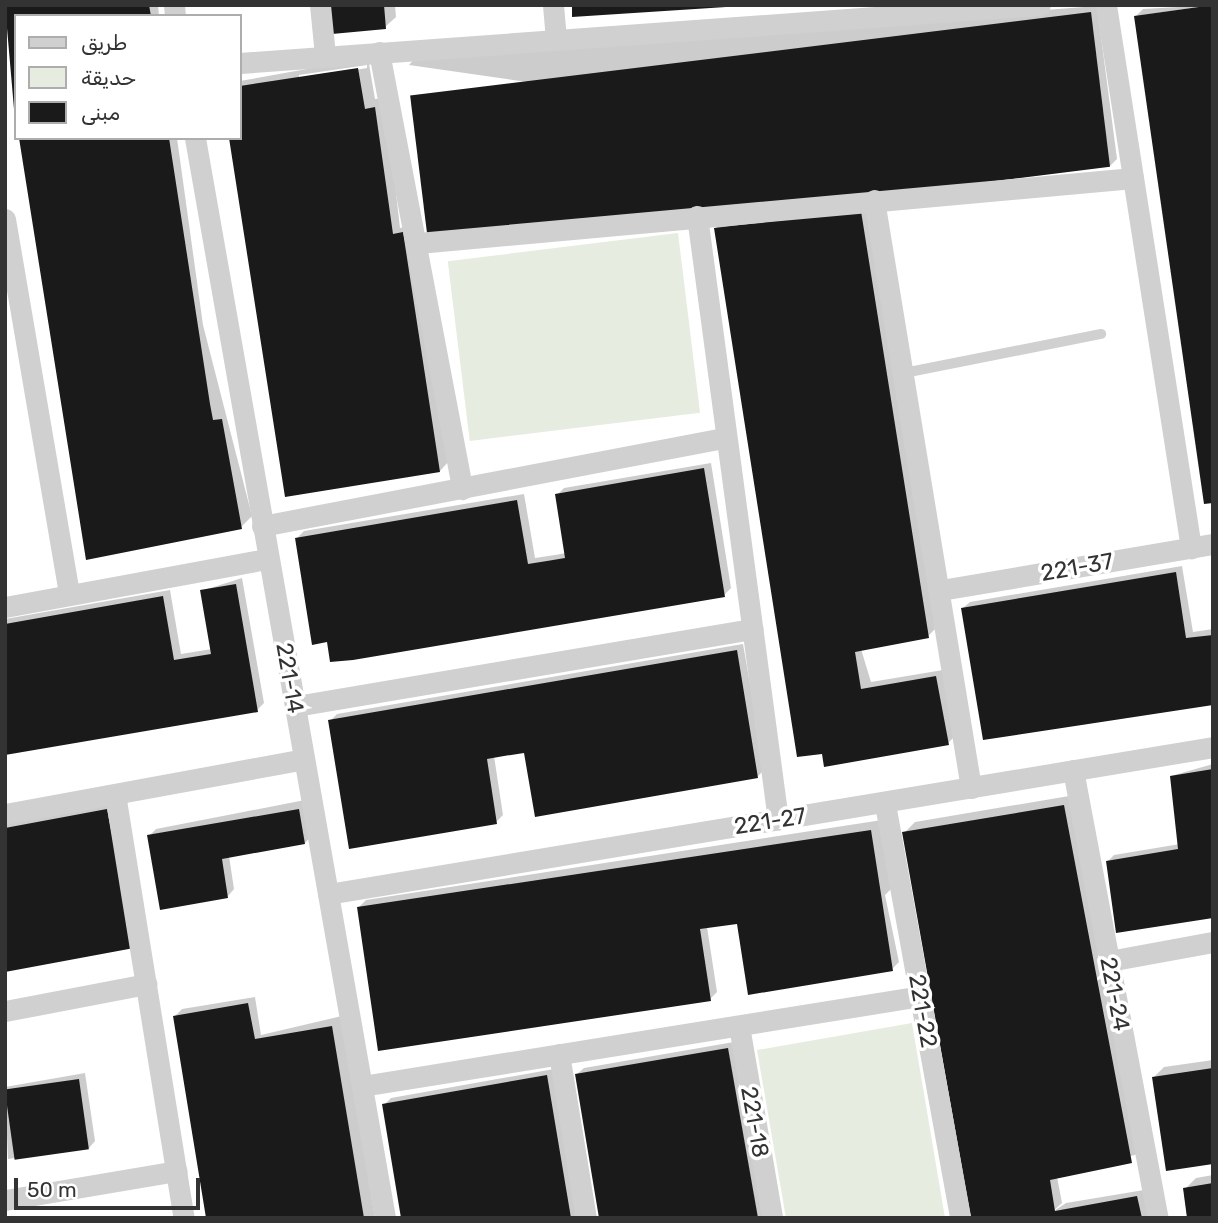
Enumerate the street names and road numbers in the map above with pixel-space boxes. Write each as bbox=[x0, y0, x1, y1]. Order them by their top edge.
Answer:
street label: 221-37 bbox=[1039, 547, 1115, 587]
street label: 221-14 bbox=[270, 641, 310, 715]
street label: 221-27 bbox=[732, 802, 808, 840]
street label: 221-24 bbox=[1094, 955, 1136, 1033]
street label: 221-22 bbox=[903, 972, 943, 1050]
street label: 221-18 bbox=[735, 1084, 775, 1160]

